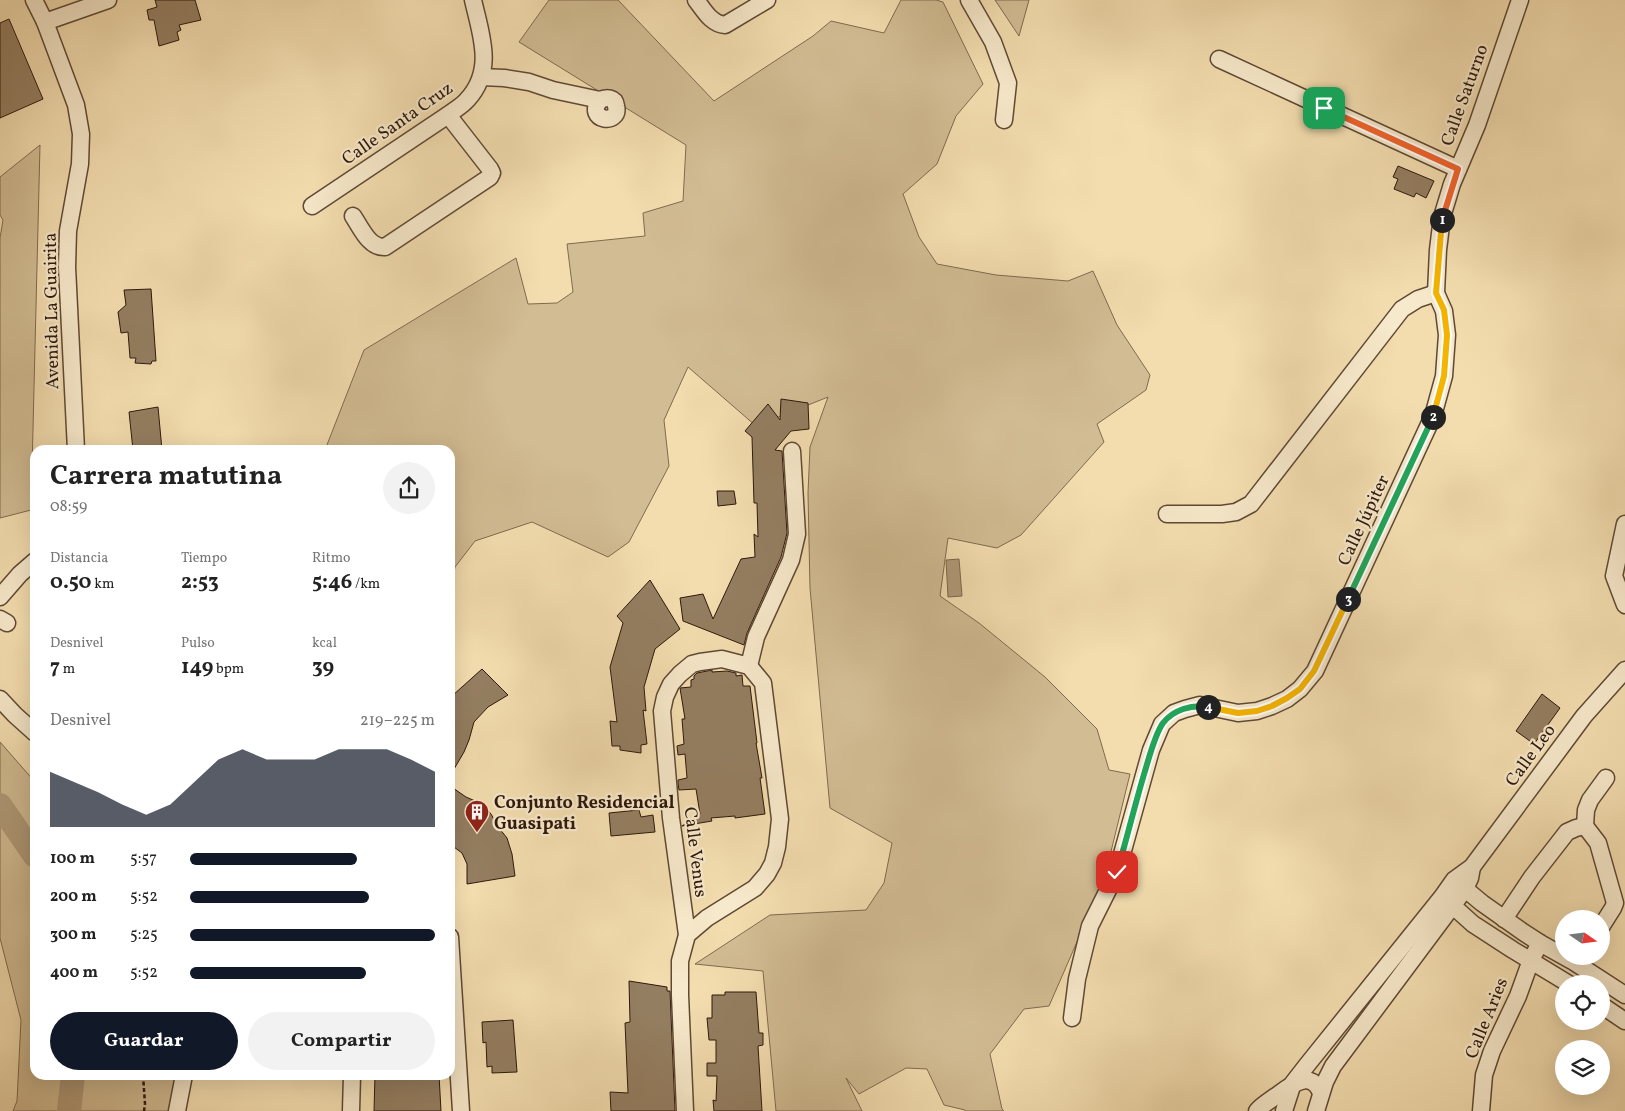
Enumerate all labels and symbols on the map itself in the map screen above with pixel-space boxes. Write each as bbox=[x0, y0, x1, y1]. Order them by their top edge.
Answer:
street label: Calle Saturno bbox=[1435, 41, 1495, 150]
street label: Calle Santa Cruz bbox=[337, 77, 459, 172]
pin bbox=[1303, 87, 1345, 129]
pin: 1 bbox=[1430, 208, 1454, 232]
street label: Avenida La Guairita bbox=[39, 232, 66, 390]
pin: 2 bbox=[1420, 404, 1446, 430]
street label: Calle Júpiter bbox=[1332, 471, 1397, 570]
pin: 3 bbox=[1336, 586, 1360, 612]
pin: 4 bbox=[1196, 694, 1220, 720]
street label: Calle Leo bbox=[1500, 719, 1562, 792]
place label: Conjunto Residencial Guasipati bbox=[494, 791, 675, 837]
building icon: Conjunto Residencial Guasipati bbox=[464, 799, 490, 833]
street label: Calle Venus bbox=[677, 806, 712, 899]
pin bbox=[1096, 851, 1138, 893]
north arrow bbox=[1555, 910, 1610, 965]
street label: Calle Aries bbox=[1460, 974, 1515, 1063]

